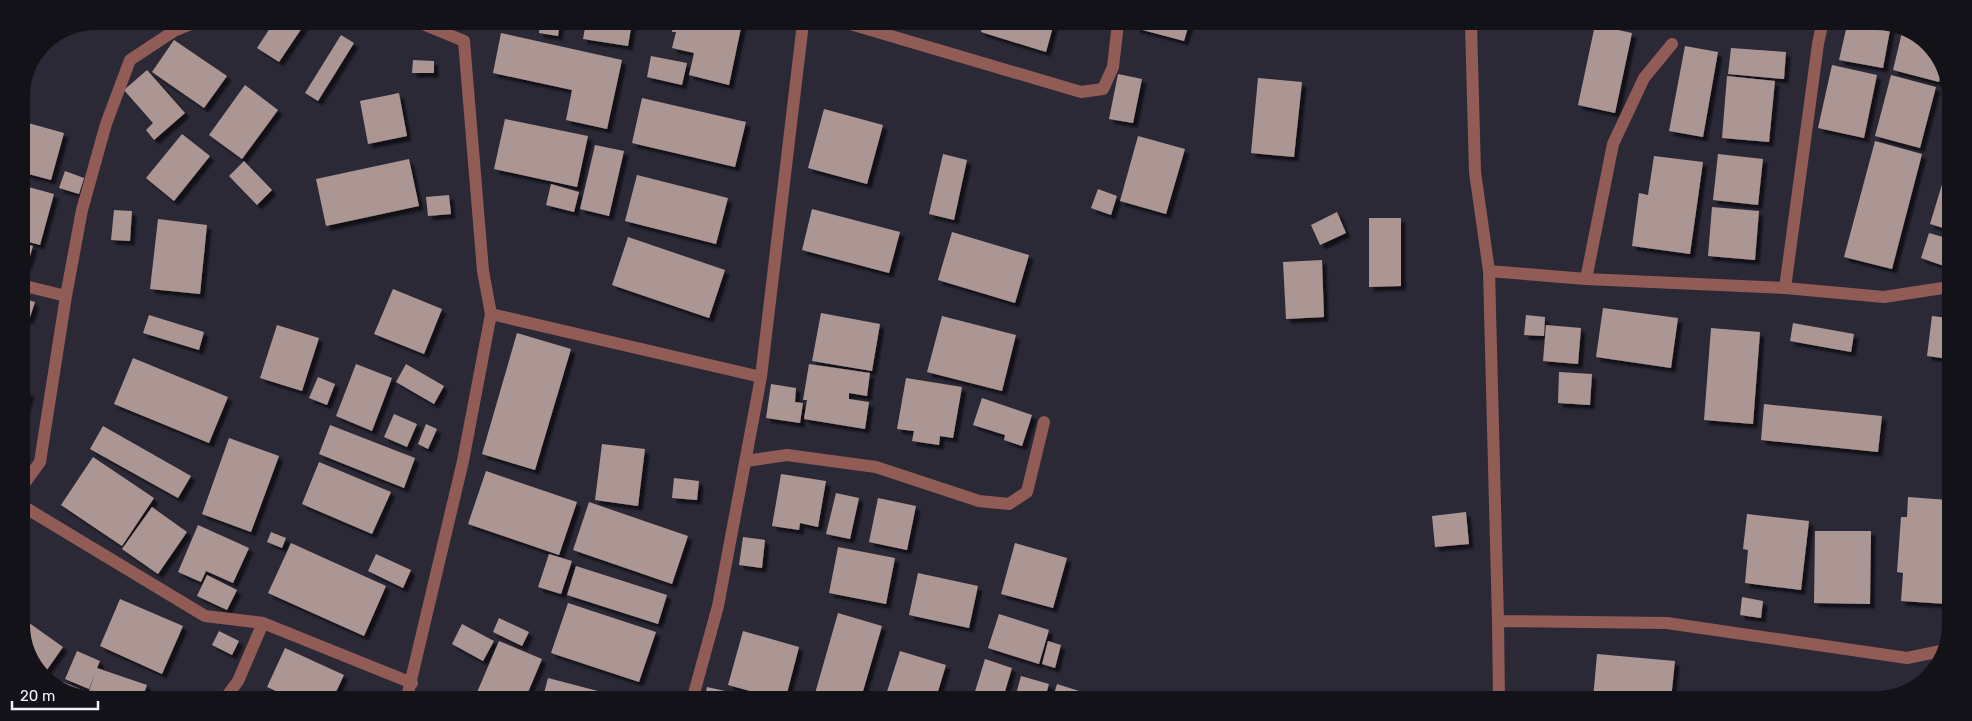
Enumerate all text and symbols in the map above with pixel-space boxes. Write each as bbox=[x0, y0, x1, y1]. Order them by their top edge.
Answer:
scale bar bbox=[12, 678, 99, 710]
text: 20 m bbox=[20, 687, 55, 705]

